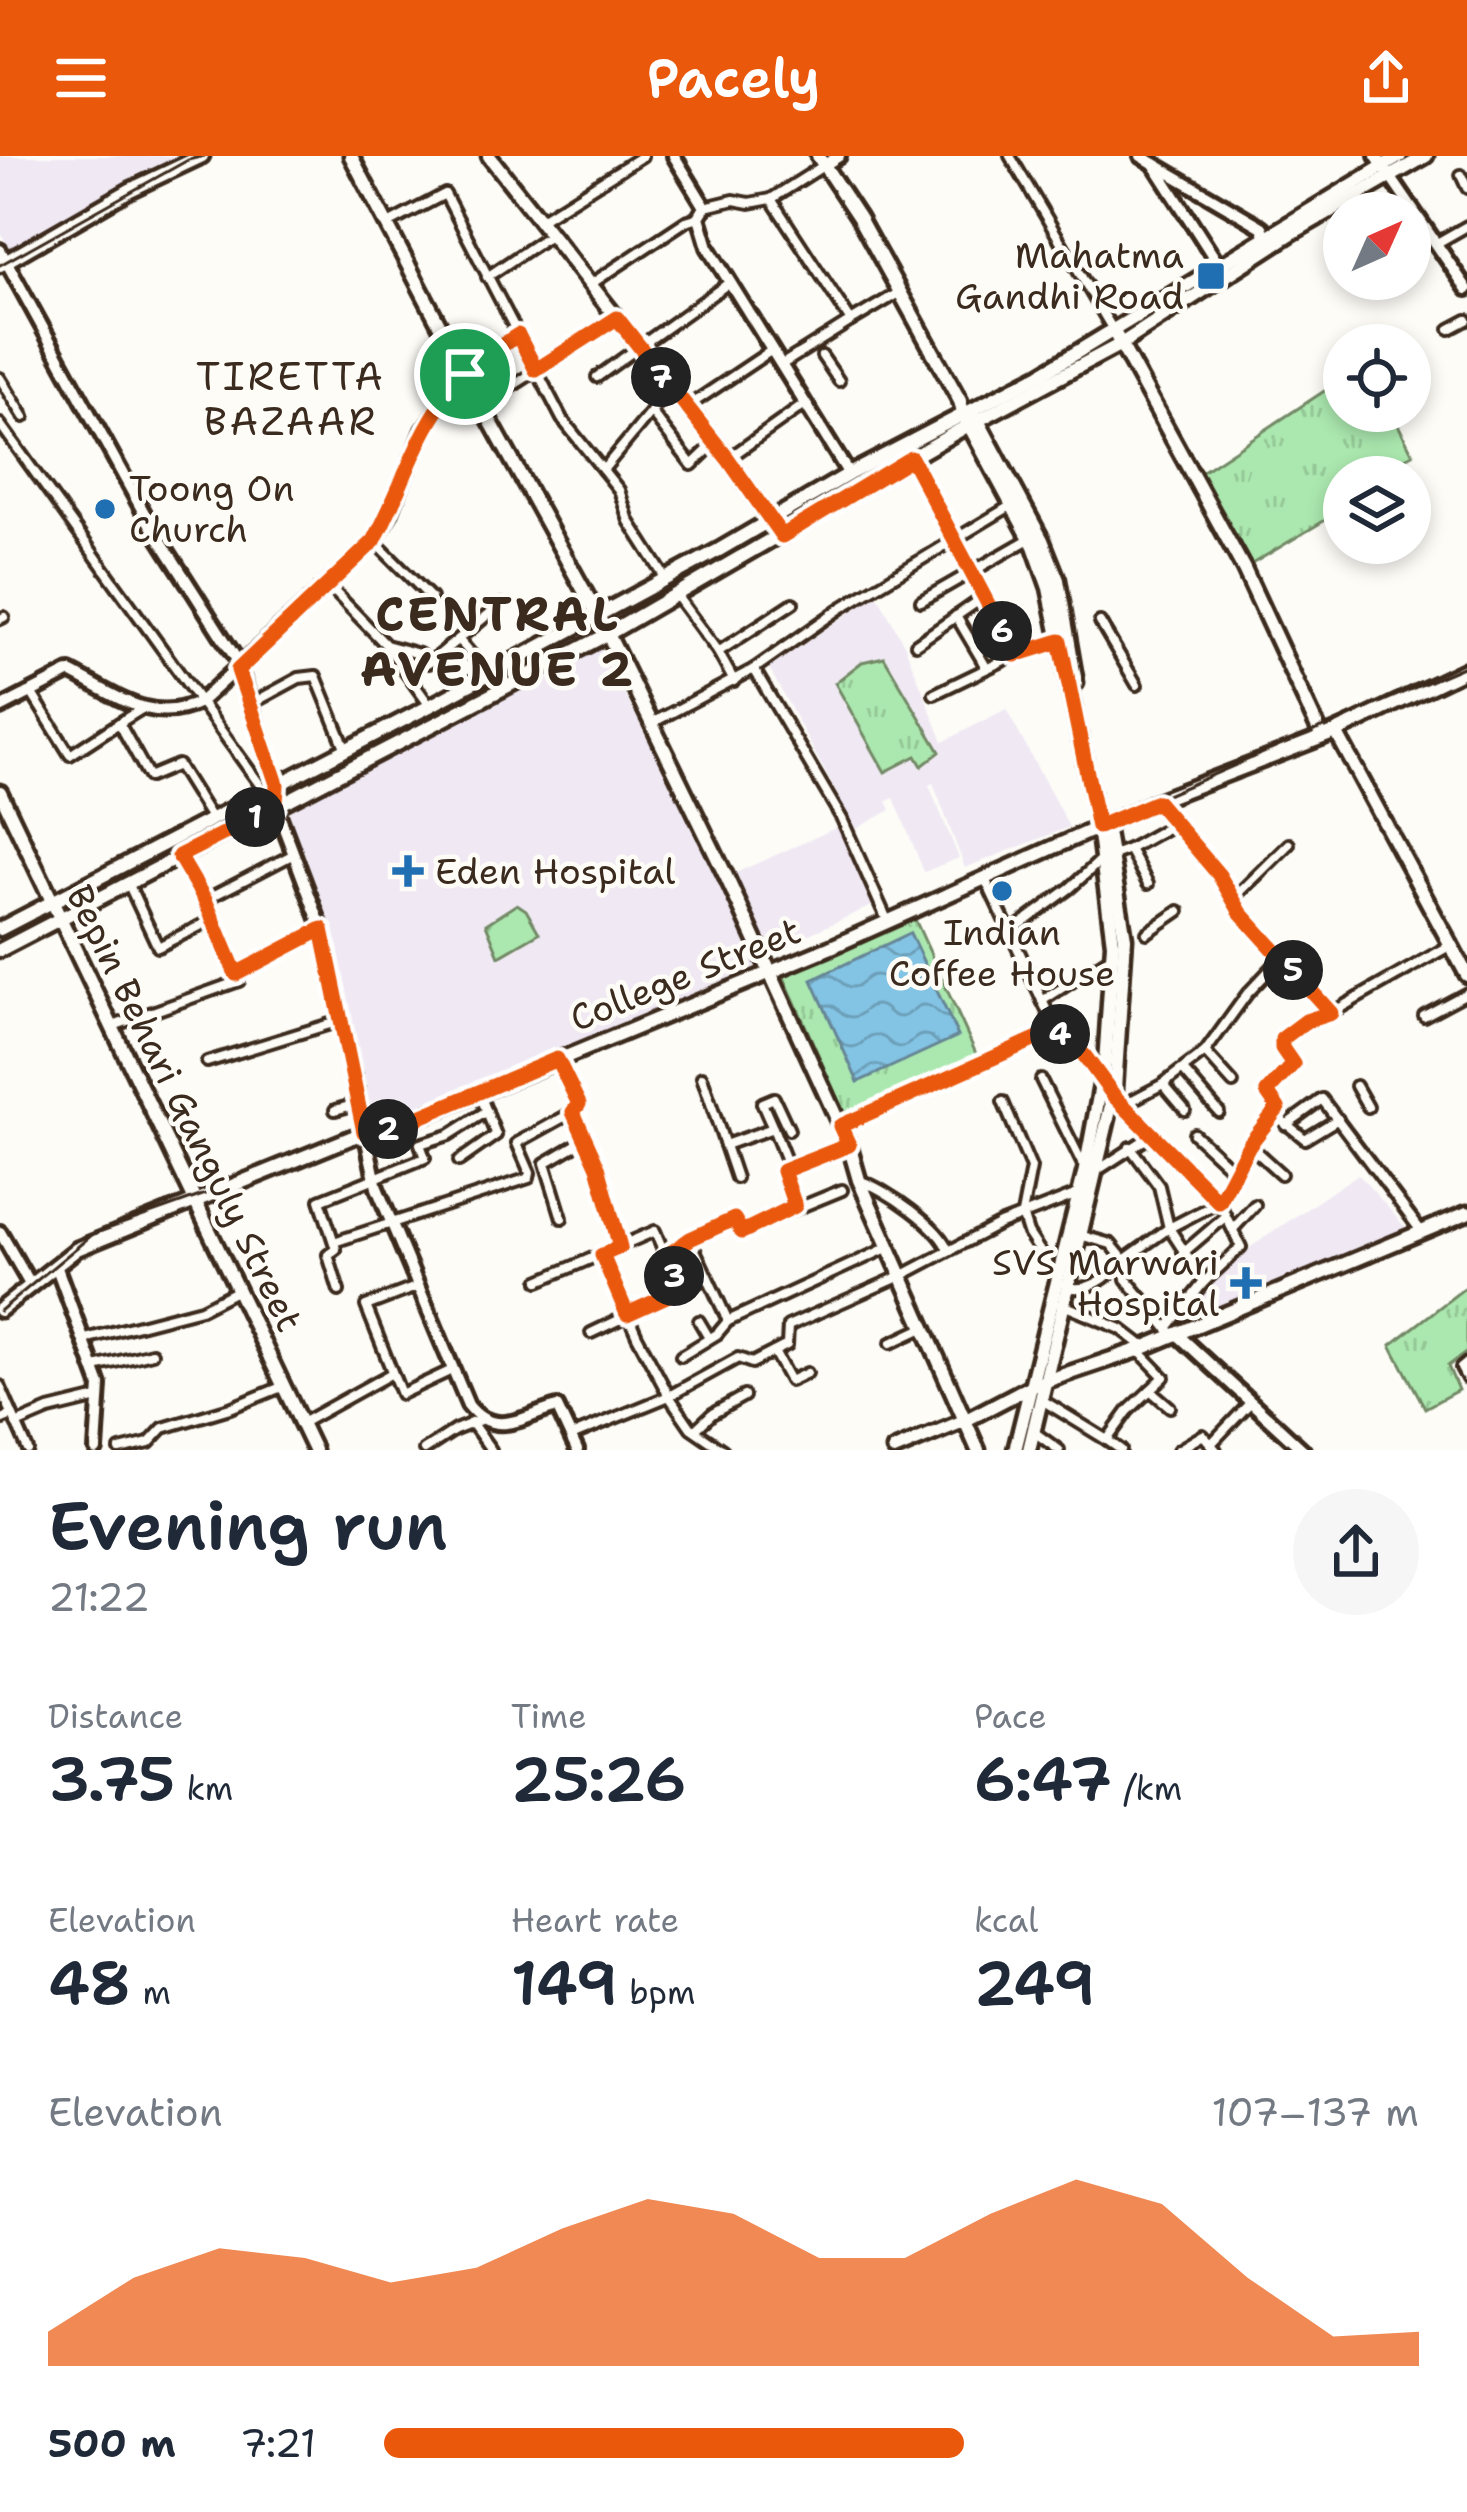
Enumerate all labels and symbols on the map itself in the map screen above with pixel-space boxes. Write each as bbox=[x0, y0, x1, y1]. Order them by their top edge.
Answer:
north arrow bbox=[1323, 192, 1431, 300]
place label: Mahatma Gandhi Road bbox=[955, 231, 1184, 321]
marker: Mahatma Gandhi Road bbox=[1195, 260, 1227, 292]
pin bbox=[414, 323, 516, 425]
pin: 7 bbox=[631, 347, 691, 407]
district label: TIRETTA BAZAAR bbox=[196, 350, 386, 447]
place label: Toong On Church bbox=[129, 464, 295, 554]
marker: Toong On Church bbox=[92, 496, 118, 522]
district label: CENTRAL AVENUE 2 bbox=[360, 582, 636, 701]
pin: 6 bbox=[972, 601, 1032, 661]
pin: 1 bbox=[225, 787, 285, 847]
place label: Eden Hospital bbox=[435, 847, 676, 896]
marker: Eden Hospital bbox=[392, 855, 424, 887]
street label: Bepin Behari Ganguly Street bbox=[55, 877, 314, 1340]
marker: Indian Coffee House bbox=[989, 878, 1015, 904]
street label: College Street bbox=[563, 906, 808, 1043]
place label: Indian Coffee House bbox=[889, 908, 1115, 998]
pin: 5 bbox=[1263, 940, 1323, 1000]
pin: 4 bbox=[1030, 1004, 1090, 1064]
pin: 2 bbox=[358, 1099, 418, 1159]
place label: SVS Marwari Hospital bbox=[992, 1238, 1219, 1328]
pin: 3 bbox=[644, 1246, 704, 1306]
marker: SVS Marwari Hospital bbox=[1230, 1267, 1262, 1299]

